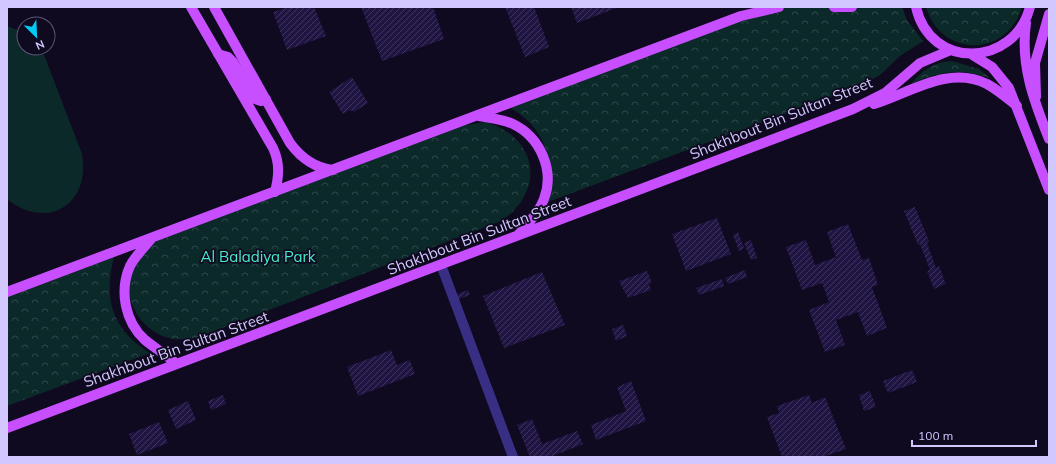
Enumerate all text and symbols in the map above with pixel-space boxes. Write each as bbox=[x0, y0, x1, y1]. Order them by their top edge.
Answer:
north arrow bbox=[16, 16, 56, 56]
text: N bbox=[33, 37, 47, 53]
street label: Shakhbout Bin Sultan Street bbox=[687, 73, 875, 163]
street label: Shakhbout Bin Sultan Street bbox=[384, 191, 574, 279]
park label: Al Baladiya Park bbox=[200, 247, 316, 266]
street label: Shakhbout Bin Sultan Street bbox=[81, 307, 271, 391]
scale bar bbox=[912, 422, 1036, 448]
text: 100 m bbox=[918, 428, 953, 443]

